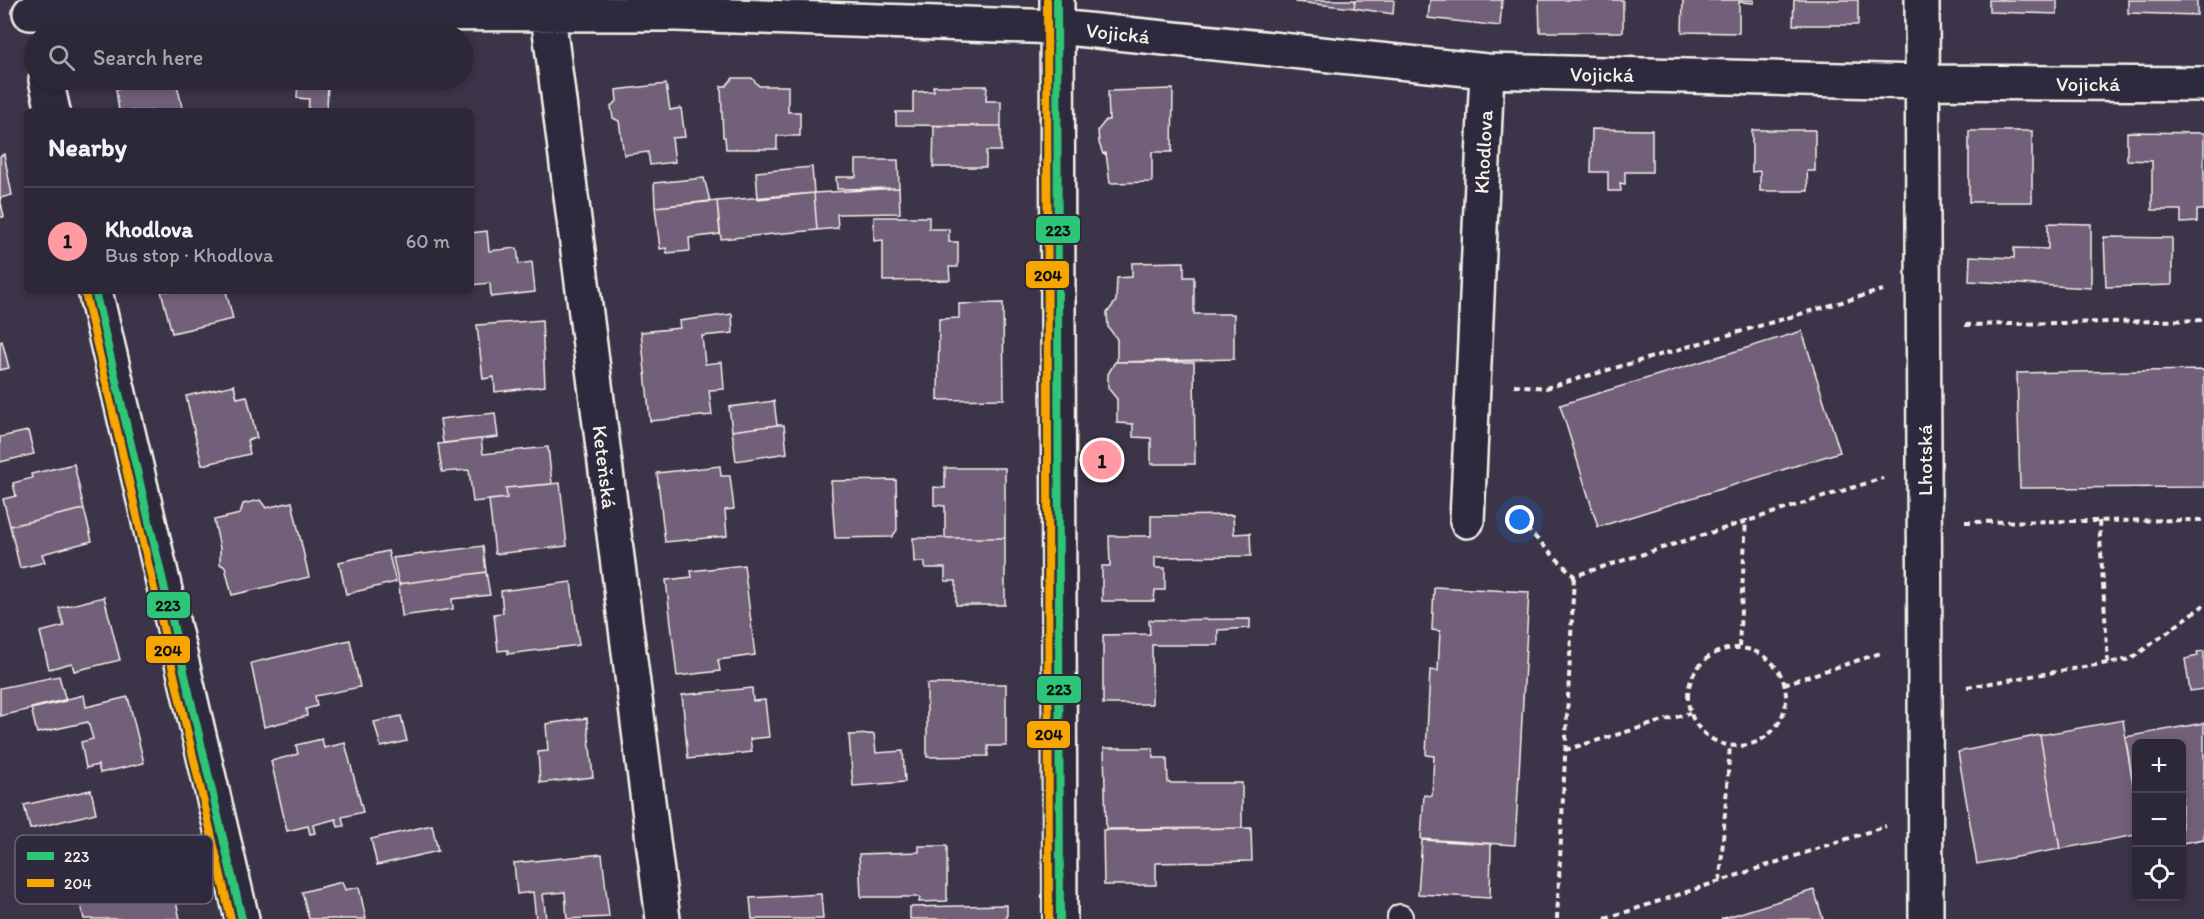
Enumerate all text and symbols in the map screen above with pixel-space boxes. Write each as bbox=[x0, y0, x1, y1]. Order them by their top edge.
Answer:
street label: Vojická bbox=[1085, 17, 1151, 49]
search box bbox=[24, 24, 474, 90]
icon: search bbox=[45, 41, 78, 74]
text: Search here bbox=[93, 44, 203, 71]
street label: Vojická bbox=[1570, 61, 1634, 87]
street label: Vojická bbox=[2056, 71, 2120, 96]
street label: Khodlova bbox=[1468, 109, 1498, 195]
text: Nearby bbox=[48, 131, 127, 163]
line badge: 223 bbox=[1035, 215, 1081, 244]
text: Khodlova bbox=[105, 216, 193, 243]
text: 223 bbox=[1045, 221, 1071, 240]
text: 1 bbox=[63, 229, 72, 253]
text: 60 m bbox=[406, 229, 450, 253]
text: Bus stop · Khodlova bbox=[105, 243, 273, 267]
line badge: 204 bbox=[1025, 260, 1070, 289]
text: 204 bbox=[1034, 266, 1062, 285]
street label: Keteňská bbox=[587, 424, 623, 510]
street label: Lhotská bbox=[1912, 424, 1937, 496]
pin: 1 bbox=[1082, 438, 1122, 482]
your location bbox=[1505, 505, 1534, 534]
line badge: 223 bbox=[146, 591, 191, 619]
text: 223 bbox=[155, 596, 181, 615]
line badge: 204 bbox=[145, 635, 191, 664]
text: 204 bbox=[154, 641, 182, 660]
line badge: 223 bbox=[1036, 675, 1082, 704]
text: 223 bbox=[1046, 680, 1072, 699]
line badge: 204 bbox=[1026, 720, 1071, 749]
text: 204 bbox=[1035, 725, 1063, 744]
map controls bbox=[2132, 739, 2186, 901]
button: + bbox=[2132, 739, 2186, 793]
button: − bbox=[2132, 793, 2186, 847]
legend bbox=[15, 835, 213, 904]
text: 223 bbox=[64, 847, 90, 866]
button: locate bbox=[2132, 847, 2186, 901]
text: 204 bbox=[64, 874, 92, 893]

